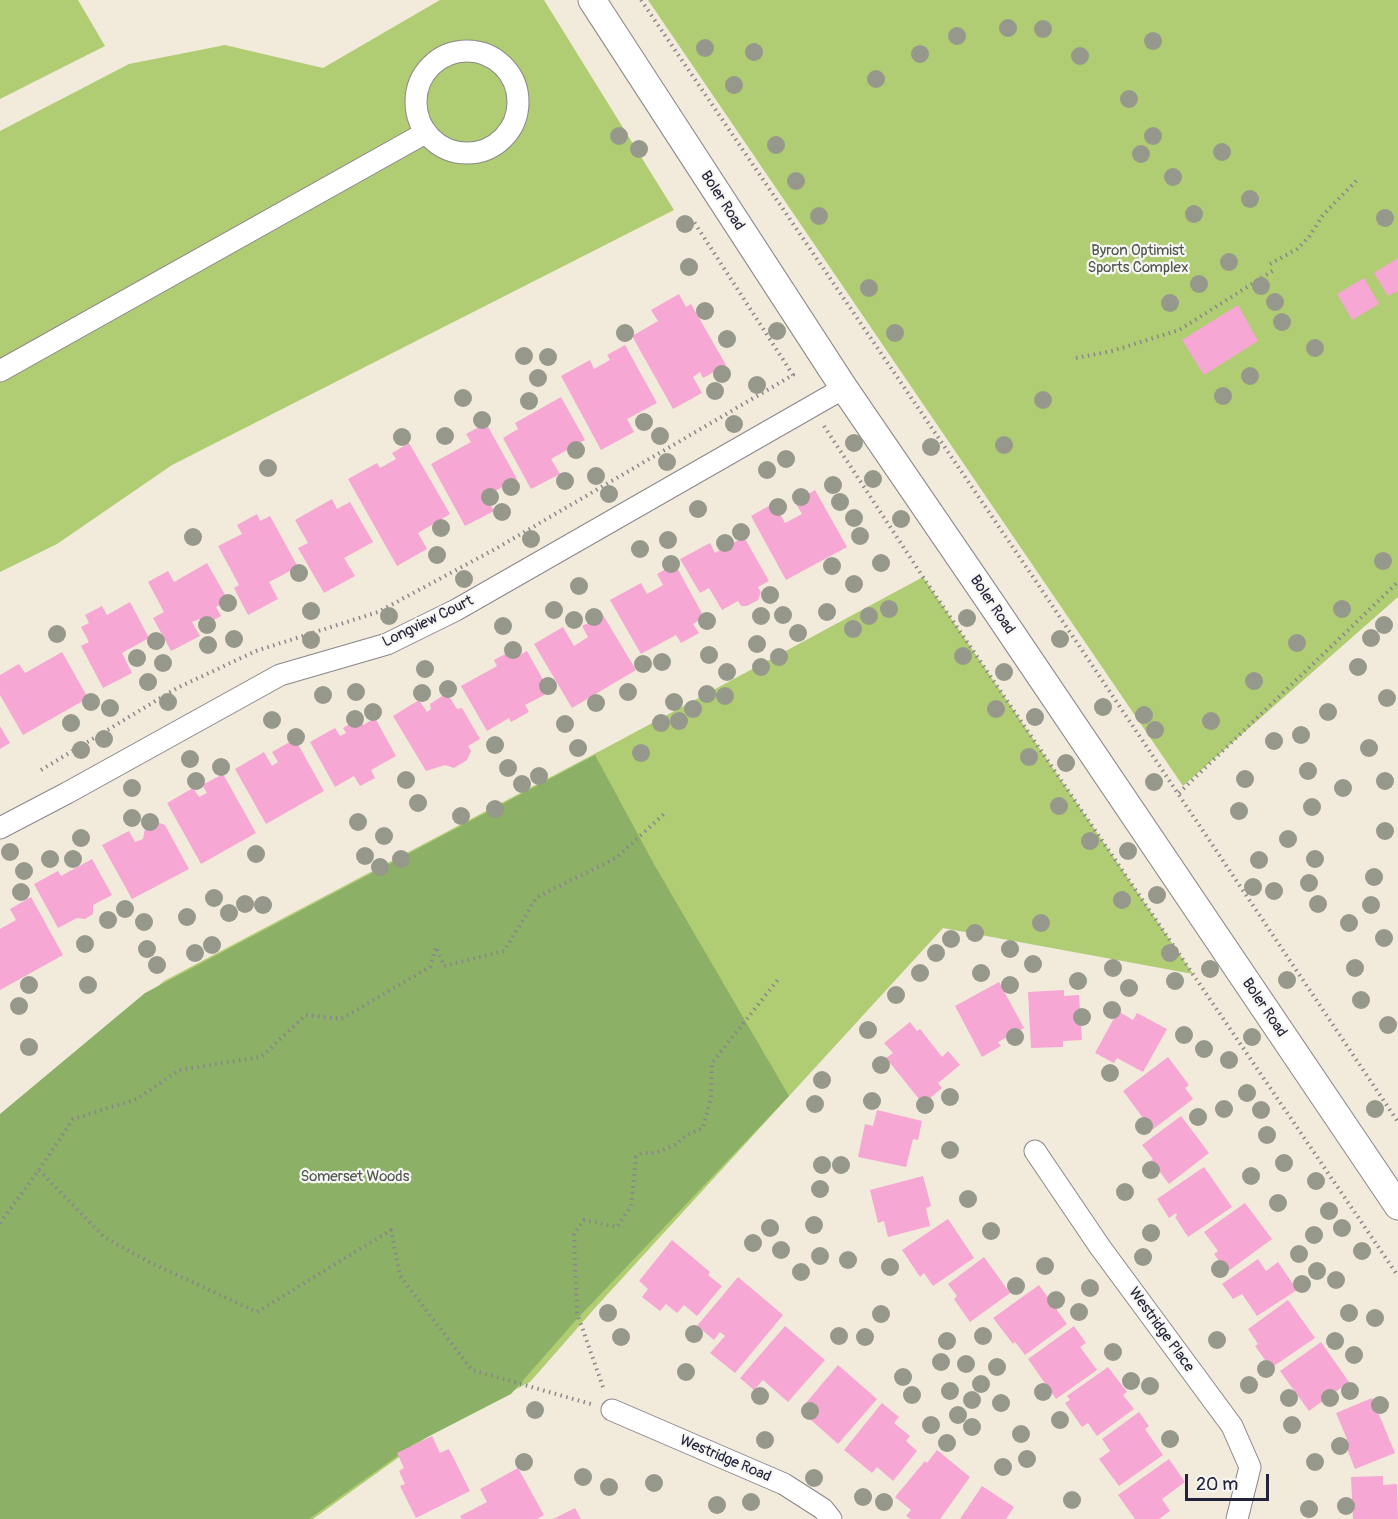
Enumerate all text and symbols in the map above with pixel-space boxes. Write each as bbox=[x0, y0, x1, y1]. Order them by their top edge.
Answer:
street label: Boler Road bbox=[696, 168, 748, 234]
park label: Byron Optimist Sports Complex bbox=[1088, 242, 1188, 277]
street label: Boler Road bbox=[966, 572, 1018, 638]
street label: Longview Court bbox=[380, 592, 476, 652]
street label: Boler Road bbox=[1238, 975, 1290, 1041]
park label: Somerset Woods bbox=[301, 1168, 409, 1186]
street label: Westridge Place bbox=[1124, 1284, 1198, 1376]
street label: Westridge Road bbox=[677, 1432, 773, 1486]
scale bar bbox=[1188, 1462, 1272, 1500]
text: 20 m bbox=[1196, 1473, 1238, 1496]

